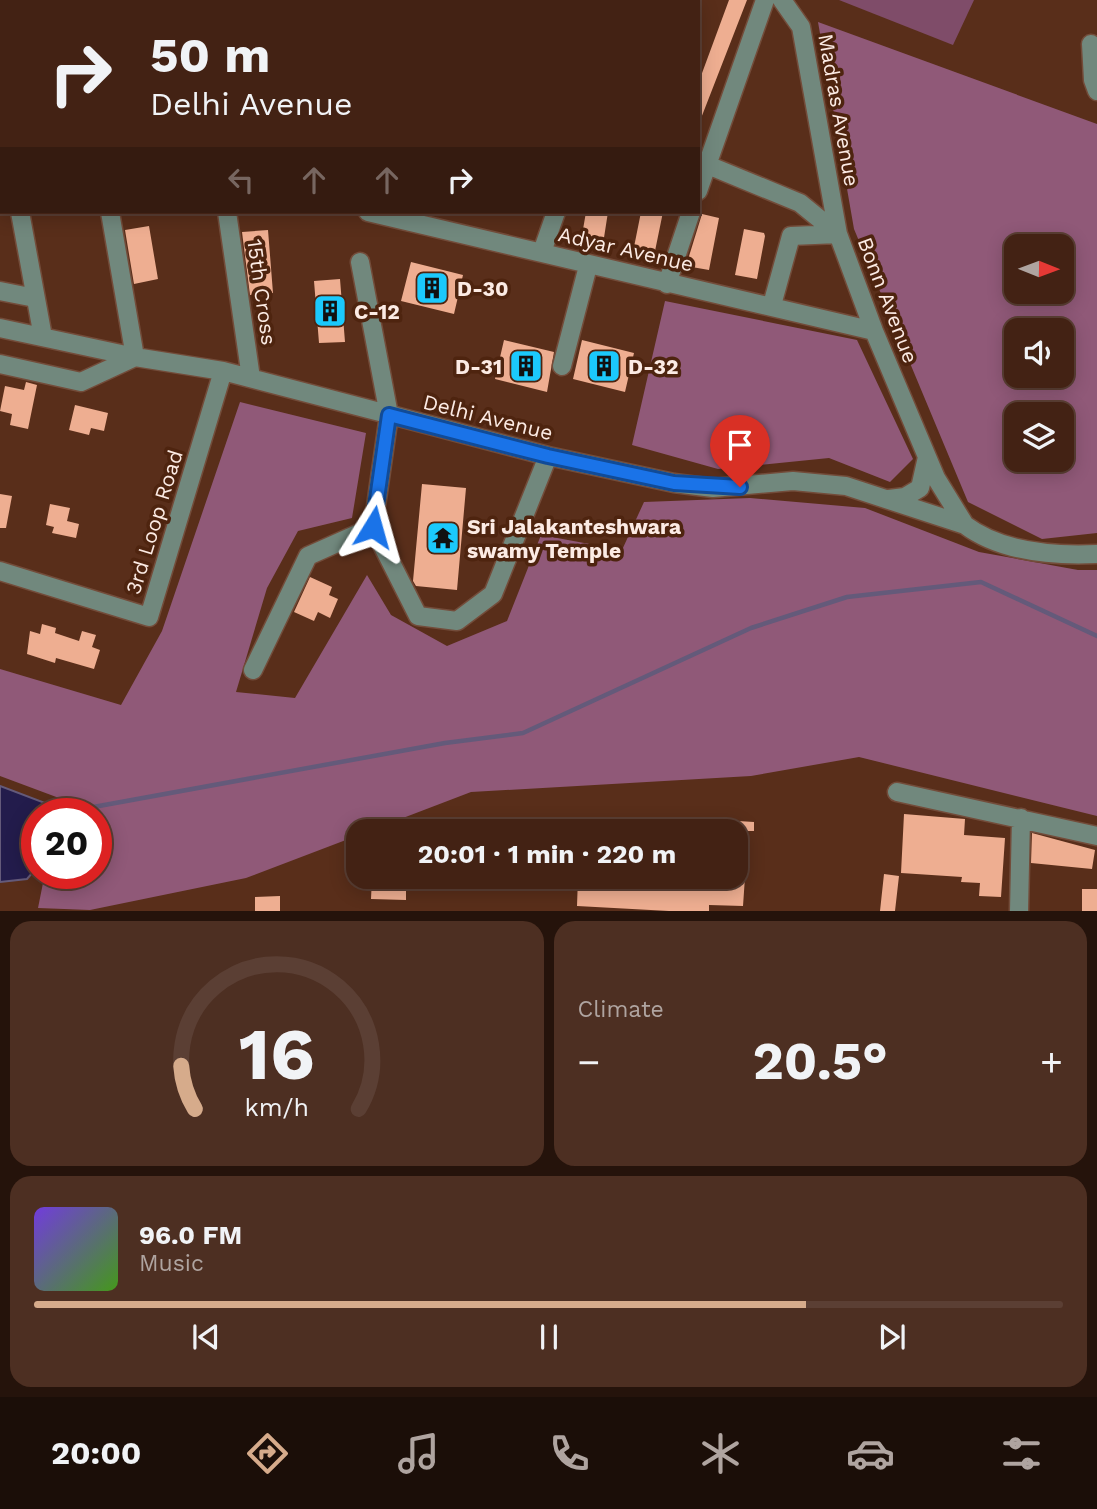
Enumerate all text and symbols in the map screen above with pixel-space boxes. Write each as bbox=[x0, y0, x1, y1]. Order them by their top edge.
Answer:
text: 50 m bbox=[150, 26, 270, 84]
icon: right bbox=[35, 28, 126, 119]
street label: Madras Avenue bbox=[813, 32, 865, 188]
text: Delhi Avenue bbox=[150, 85, 352, 123]
icon: left bbox=[222, 161, 260, 199]
icon: ahead bbox=[295, 161, 333, 199]
icon: ahead bbox=[368, 161, 406, 199]
icon: right bbox=[441, 161, 479, 199]
street label: Adyar Avenue bbox=[556, 221, 696, 277]
street label: Bonn Avenue bbox=[853, 233, 923, 367]
north arrow bbox=[1004, 234, 1074, 304]
map controls bbox=[1004, 234, 1074, 472]
street label: 15th Cross bbox=[242, 237, 282, 347]
building icon: D-30 bbox=[413, 269, 451, 307]
place label: D-30 bbox=[457, 276, 509, 301]
building icon: C-12 bbox=[311, 292, 349, 330]
place label: C-12 bbox=[354, 299, 400, 324]
button: sound bbox=[1004, 318, 1074, 388]
building icon: D-31 bbox=[507, 347, 545, 385]
building icon: D-32 bbox=[585, 347, 623, 385]
place label: D-31 bbox=[455, 354, 502, 379]
place label: D-32 bbox=[628, 354, 679, 379]
street label: Delhi Avenue bbox=[421, 389, 555, 445]
button: layers bbox=[1004, 402, 1074, 472]
pin bbox=[710, 415, 770, 487]
icon: arrive bbox=[721, 426, 759, 464]
street label: 3rd Loop Road bbox=[120, 447, 188, 597]
position arrow bbox=[336, 490, 410, 564]
place label: Sri Jalakanteshwara swamy Temple bbox=[467, 514, 682, 563]
temple icon: Sri Jalakanteshwara swamy Temple bbox=[424, 519, 462, 557]
speed limit sign: 20 bbox=[21, 798, 112, 889]
text: 20:01 · 1 min · 220 m bbox=[418, 839, 676, 869]
text: Climate bbox=[578, 996, 664, 1023]
text: 16 bbox=[239, 1012, 315, 1098]
text: 20.5° bbox=[753, 1031, 888, 1092]
text: − bbox=[578, 1040, 600, 1084]
text: + bbox=[1040, 1040, 1063, 1084]
text: km/h bbox=[245, 1093, 309, 1122]
text: 96.0 FM bbox=[139, 1220, 242, 1250]
text: Music bbox=[139, 1250, 204, 1277]
icon: previous bbox=[187, 1318, 225, 1356]
icon: pause bbox=[530, 1318, 568, 1356]
icon: next bbox=[873, 1318, 911, 1356]
icon: directions bbox=[243, 1429, 292, 1478]
icon: music bbox=[394, 1429, 443, 1478]
icon: phone bbox=[545, 1429, 594, 1478]
icon: climate bbox=[696, 1429, 745, 1478]
icon: car bbox=[846, 1429, 895, 1478]
icon: filters bbox=[997, 1429, 1046, 1478]
text: 20:00 bbox=[51, 1434, 141, 1472]

